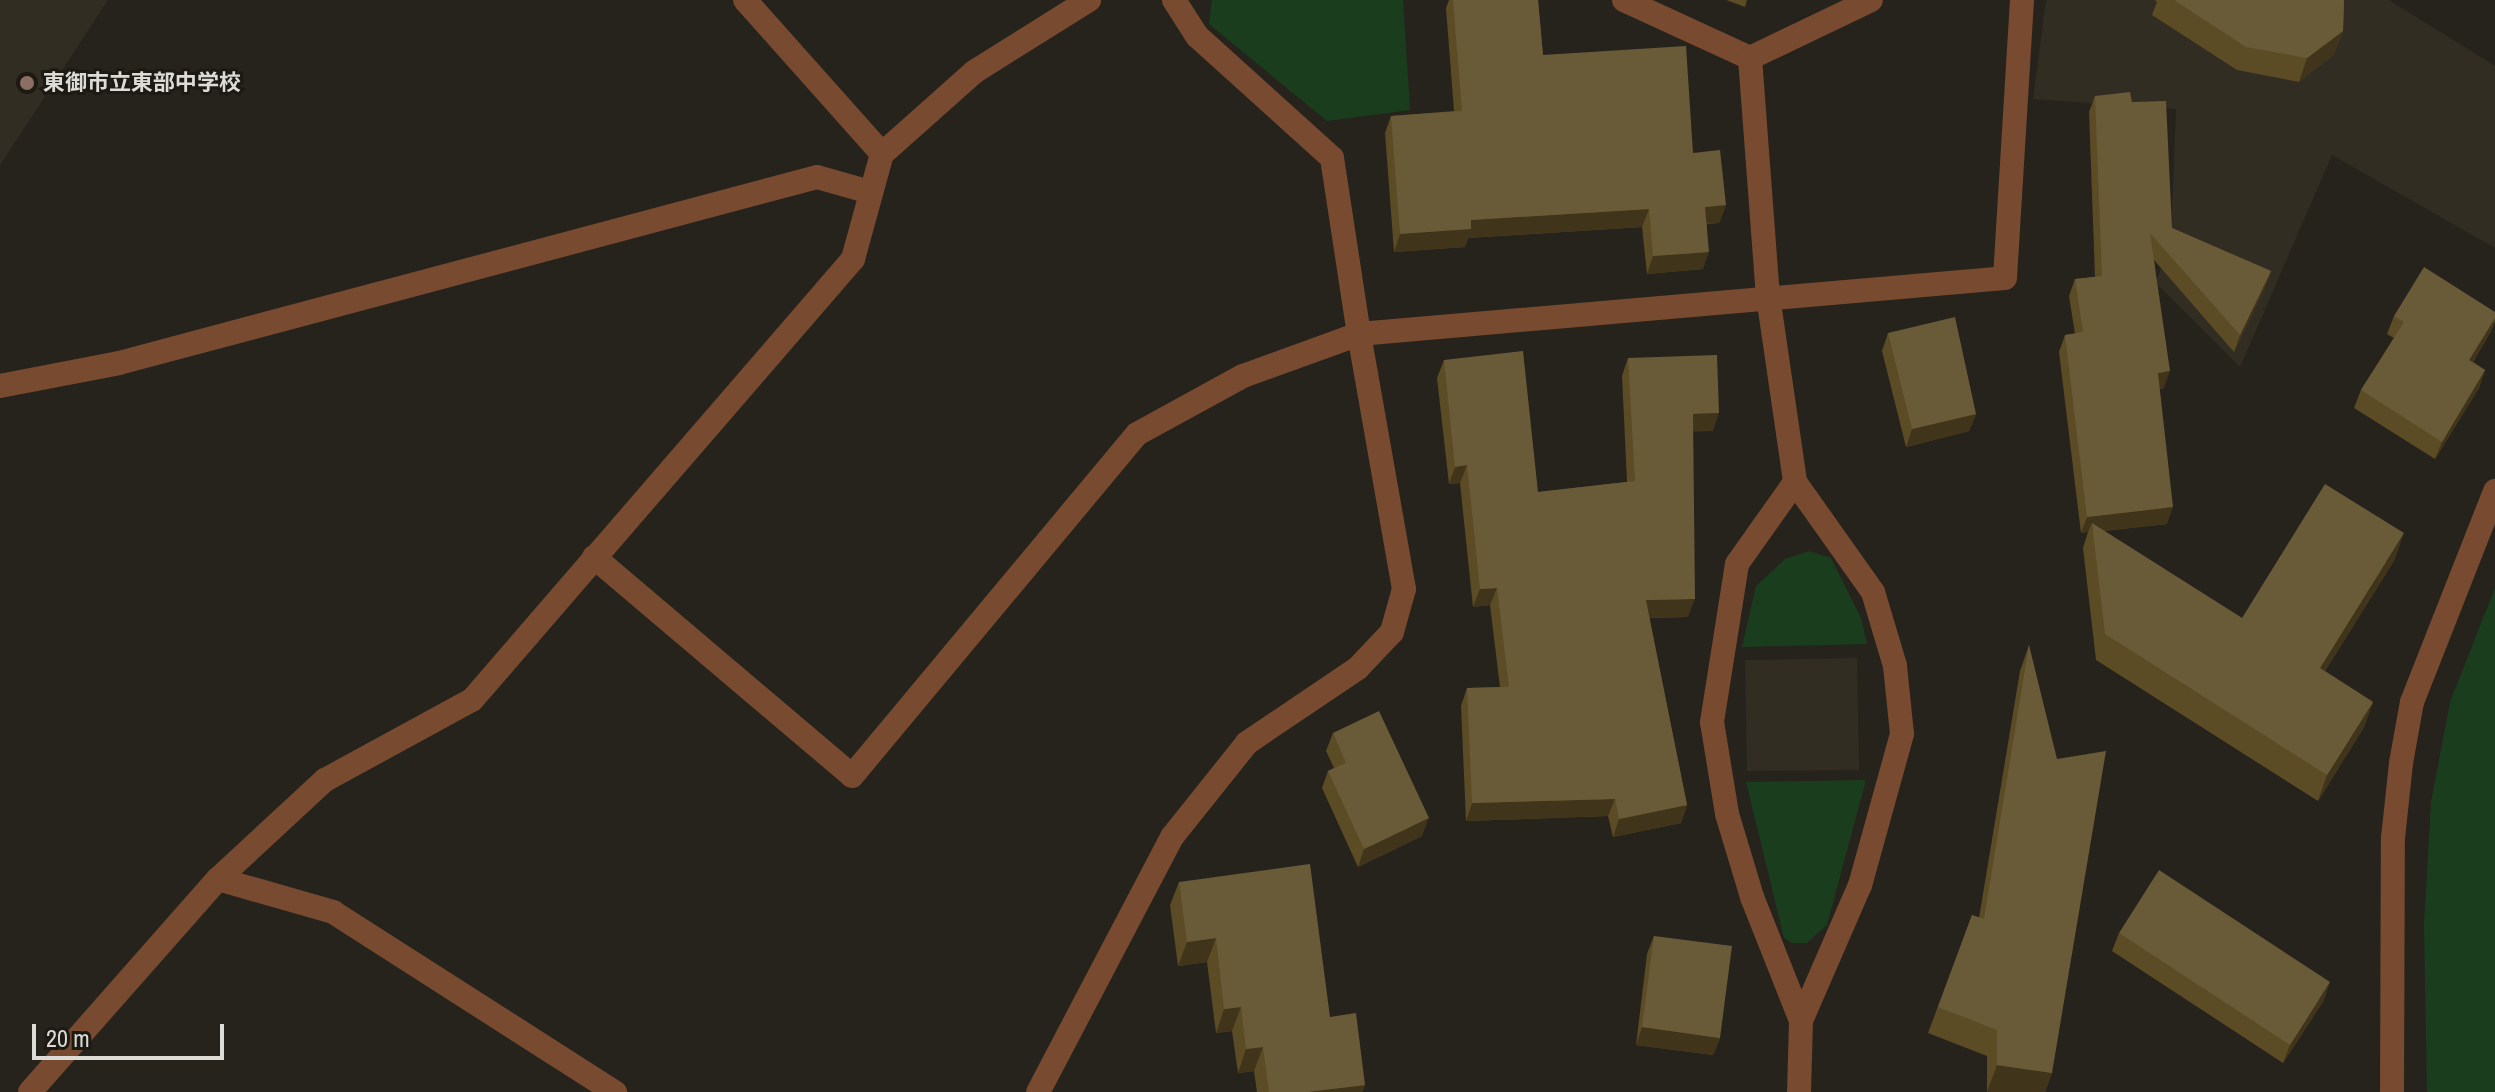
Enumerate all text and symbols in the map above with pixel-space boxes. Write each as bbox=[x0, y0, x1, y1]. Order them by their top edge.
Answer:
place label: 東御市立東部中学校 bbox=[43, 70, 241, 96]
marker: 東御市立東部中学校 bbox=[18, 74, 36, 92]
scale bar bbox=[36, 1008, 228, 1058]
text: 20 m bbox=[46, 1022, 90, 1054]

